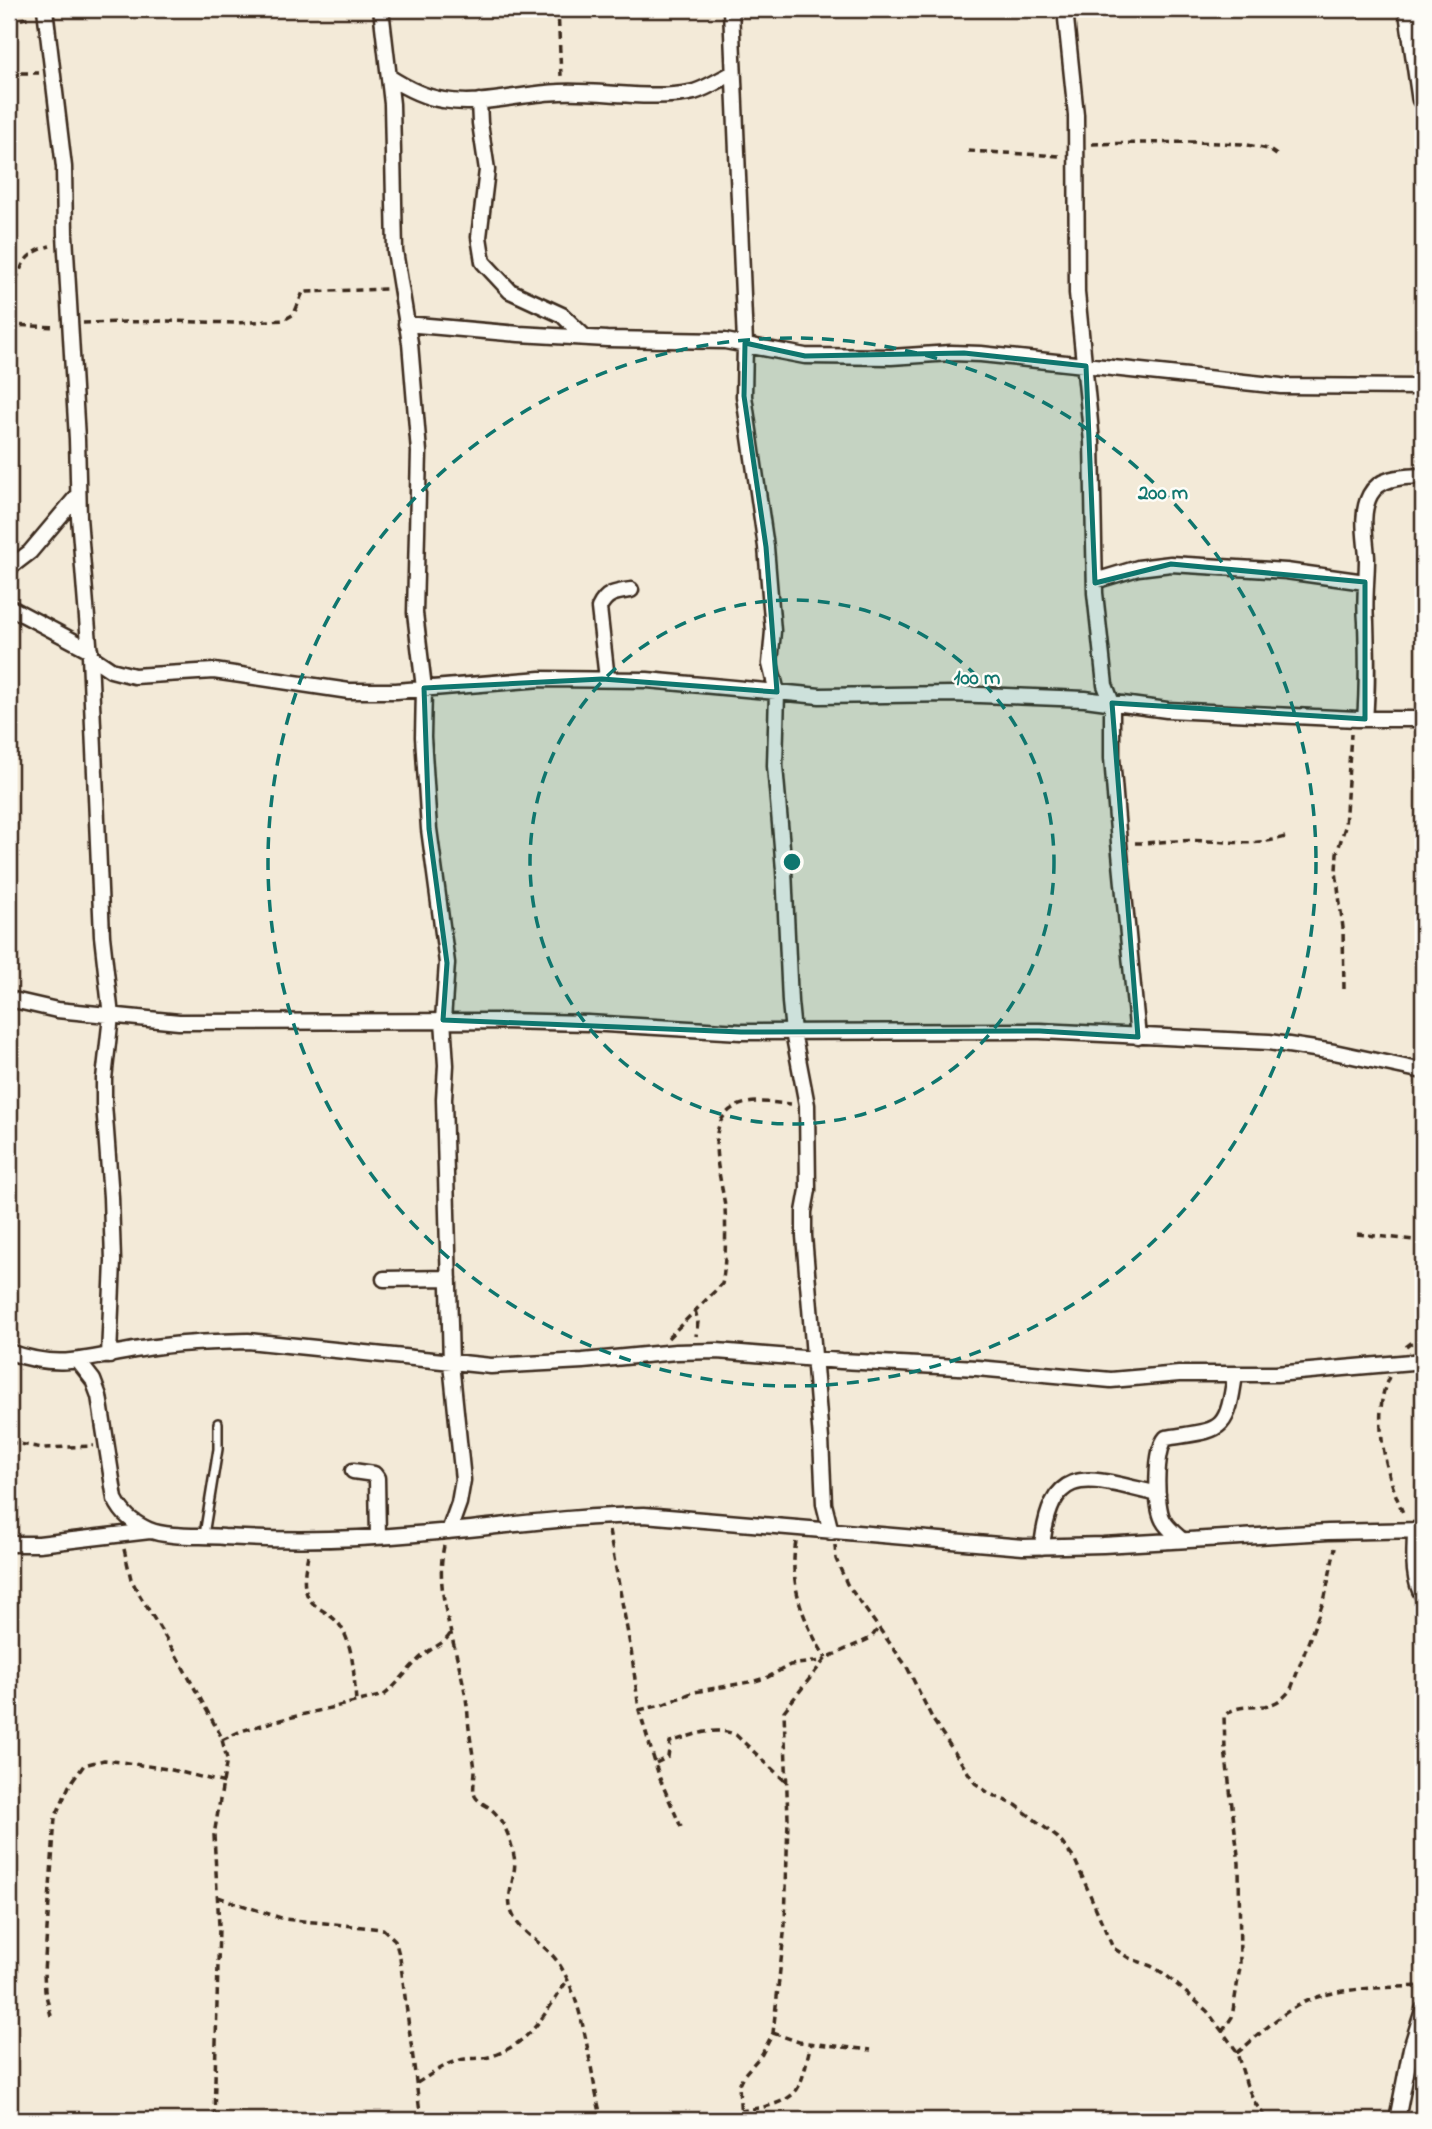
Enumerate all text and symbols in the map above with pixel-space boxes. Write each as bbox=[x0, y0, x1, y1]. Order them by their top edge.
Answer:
text: 200 m bbox=[1137, 479, 1188, 509]
text: 100 m bbox=[954, 664, 1000, 694]
centre of rings bbox=[780, 850, 804, 874]

